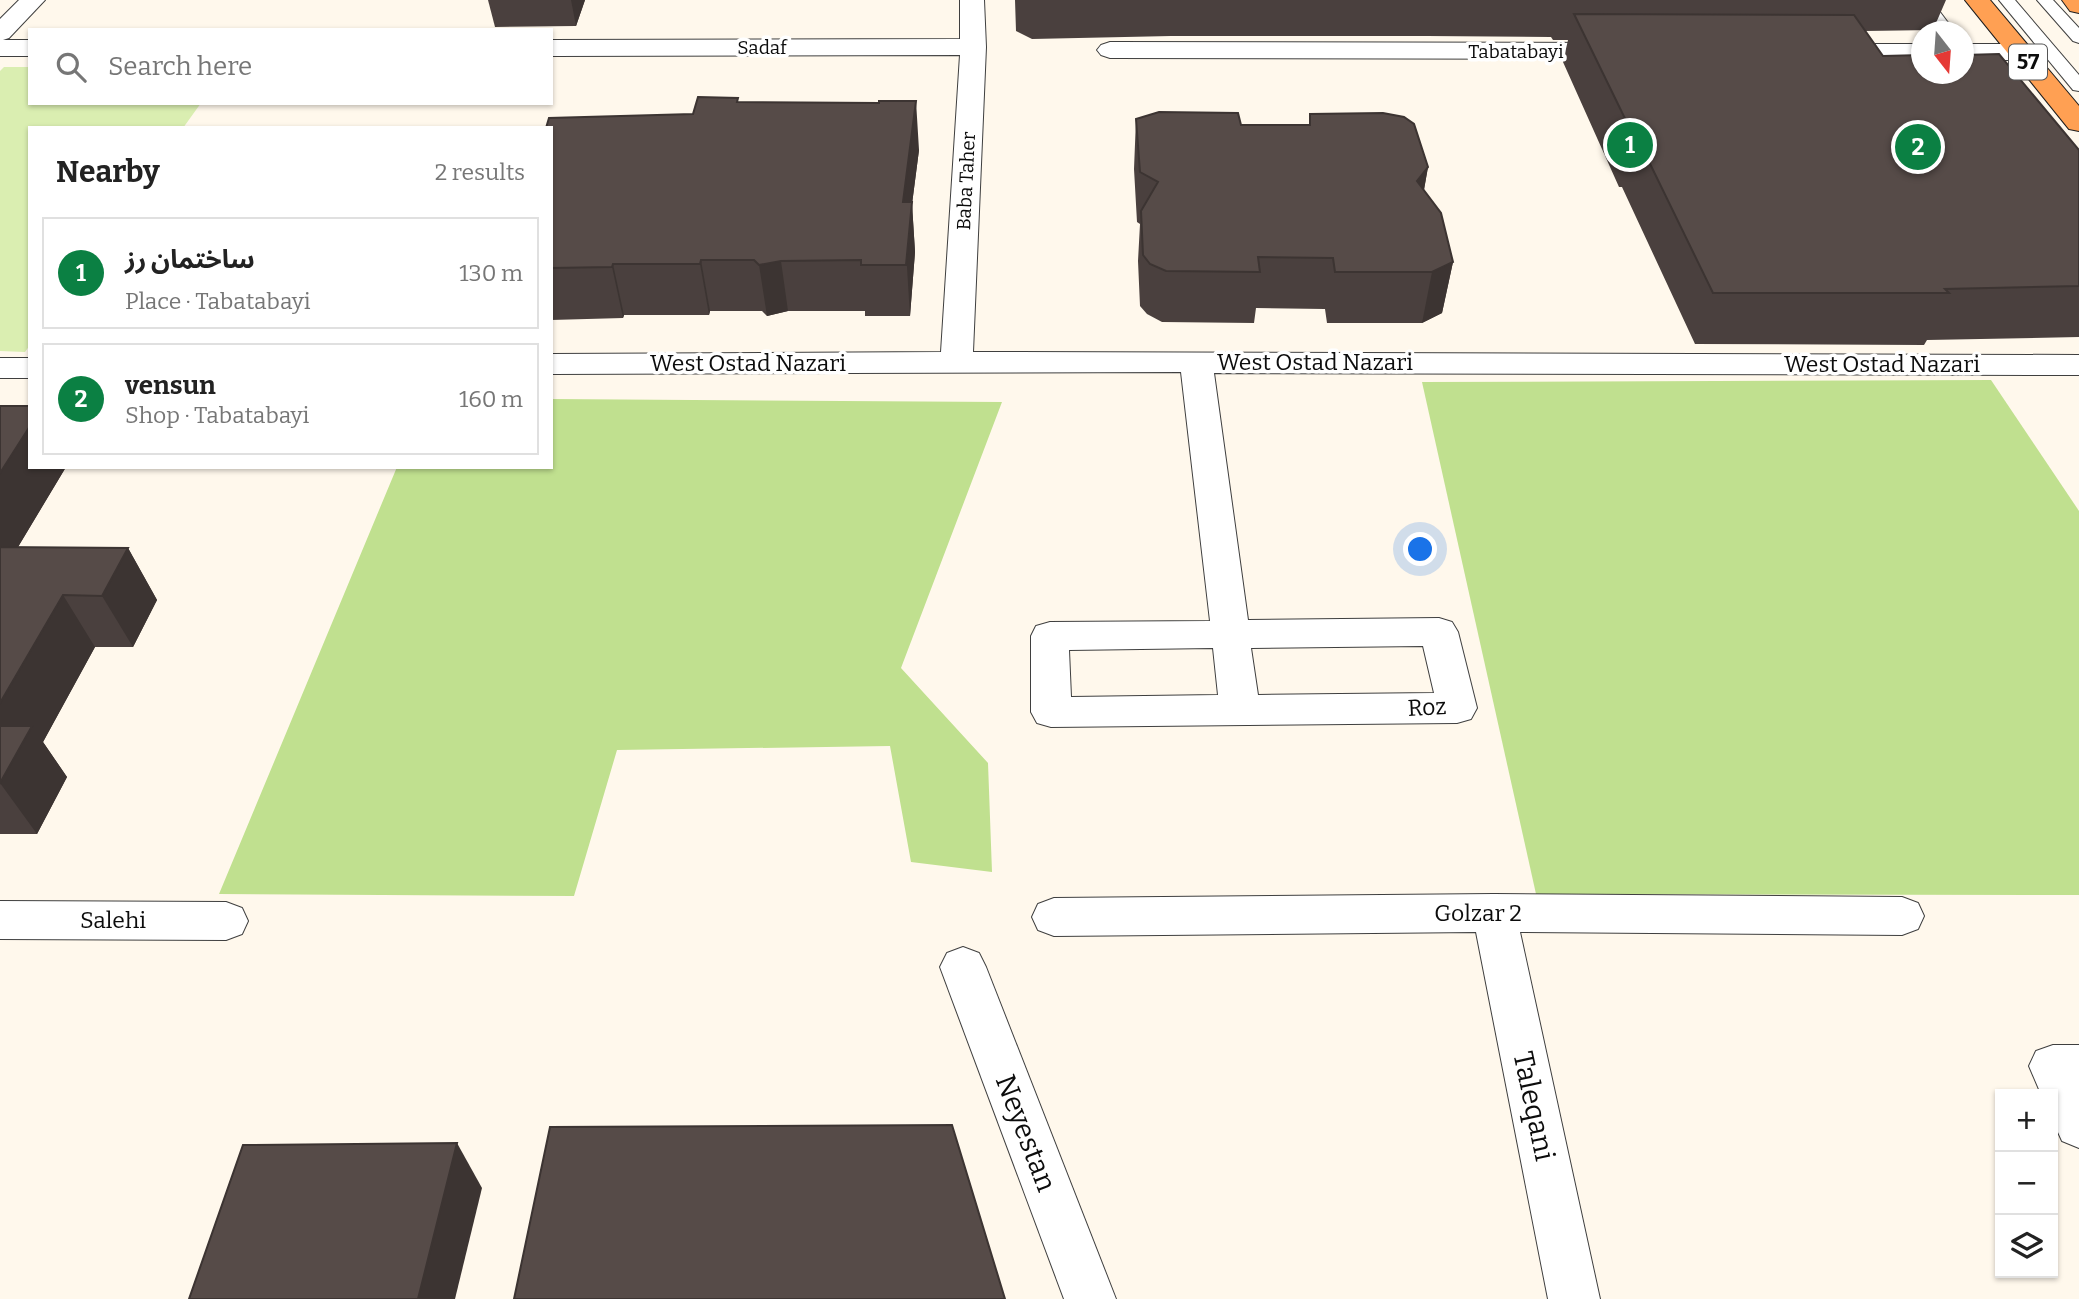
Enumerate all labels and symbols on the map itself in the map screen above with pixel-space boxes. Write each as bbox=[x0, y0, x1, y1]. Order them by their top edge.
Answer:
north arrow bbox=[1911, 21, 1974, 84]
street label: Sadaf bbox=[737, 36, 788, 59]
street label: Tabatabayi bbox=[1468, 40, 1564, 63]
road number: 57 bbox=[2009, 44, 2047, 80]
pin: 1 bbox=[1607, 119, 1653, 171]
pin: 2 bbox=[1895, 121, 1941, 173]
street label: Baba Taher bbox=[952, 131, 980, 231]
street label: West Ostad Nazari bbox=[1217, 348, 1413, 376]
street label: West Ostad Nazari bbox=[650, 349, 846, 377]
street label: West Ostad Nazari bbox=[1784, 350, 1980, 378]
your location bbox=[1403, 532, 1437, 566]
street label: Roz bbox=[1407, 692, 1447, 722]
street label: Golzar 2 bbox=[1434, 899, 1522, 927]
street label: Salehi bbox=[80, 906, 146, 934]
street label: Taleqani bbox=[1506, 1048, 1562, 1164]
street label: Neyestan bbox=[989, 1070, 1063, 1196]

